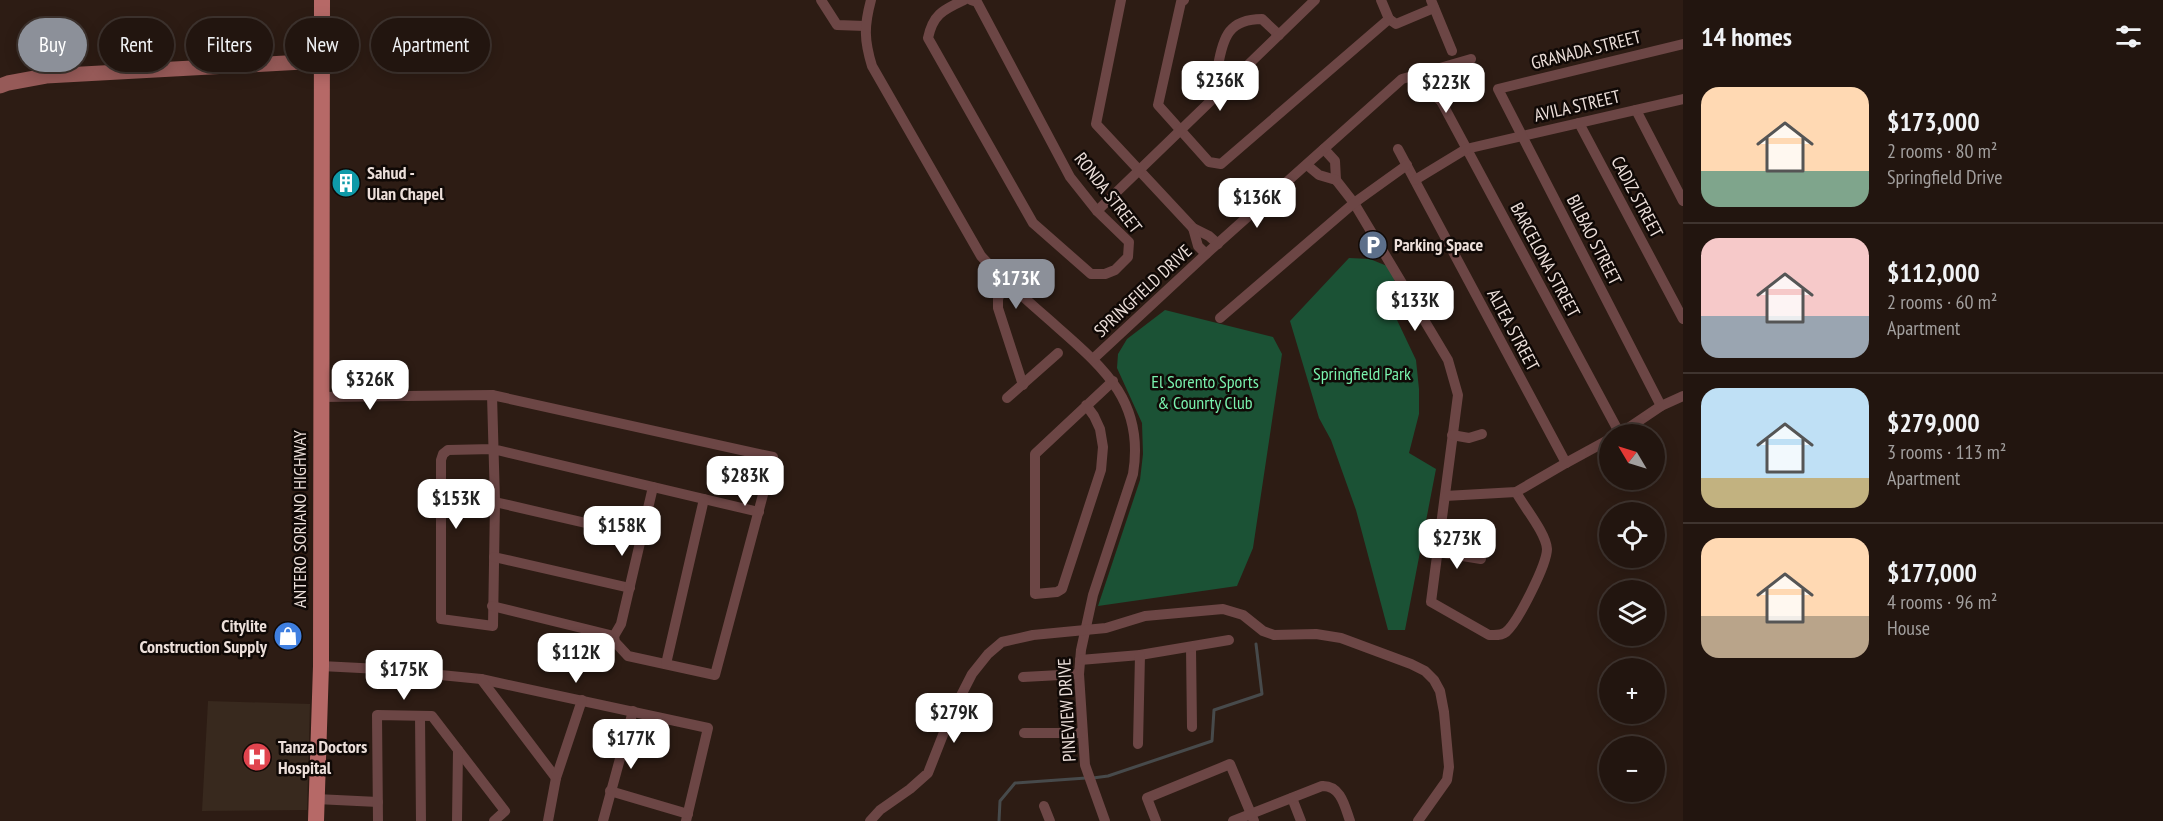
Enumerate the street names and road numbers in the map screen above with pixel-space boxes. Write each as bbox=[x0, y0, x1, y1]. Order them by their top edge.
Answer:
street label: GRANADA STREET bbox=[1529, 25, 1643, 74]
street label: AVILA STREET bbox=[1532, 84, 1622, 127]
street label: RONDA STREET bbox=[1070, 148, 1147, 238]
street label: CADIZ STREET bbox=[1606, 152, 1668, 241]
street label: BILBAO STREET bbox=[1562, 191, 1627, 289]
street label: BARCELONA STREET bbox=[1506, 198, 1585, 321]
street label: SPRINGFIELD DRIVE bbox=[1089, 239, 1196, 342]
street label: ALTEA STREET bbox=[1482, 285, 1545, 375]
street label: ANTERO SORIANO HIGHWAY bbox=[288, 429, 311, 608]
street label: PINEVIEW DRIVE bbox=[1052, 658, 1081, 762]

